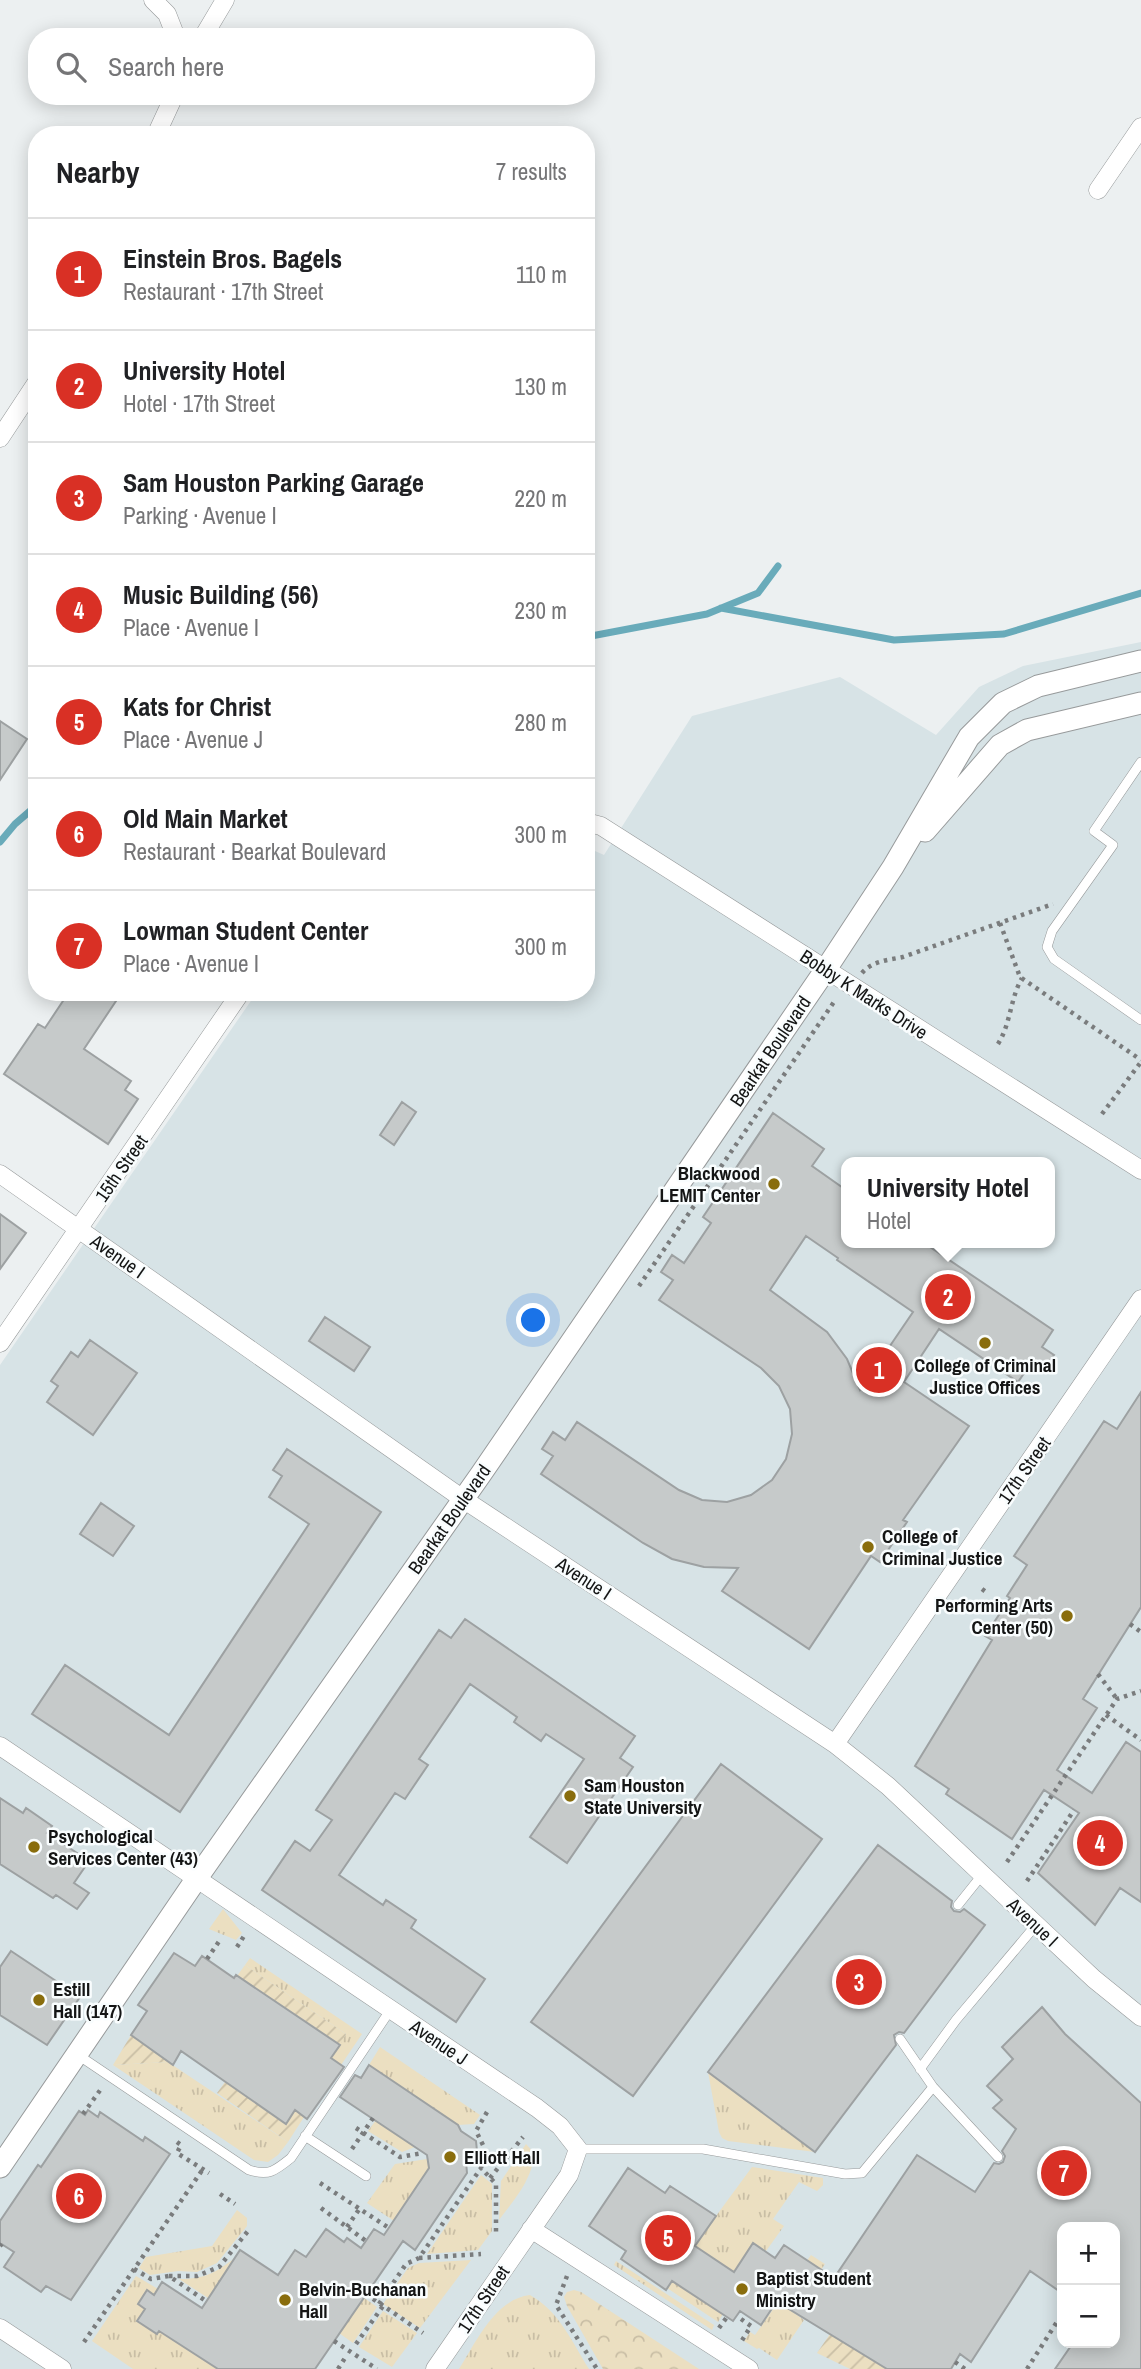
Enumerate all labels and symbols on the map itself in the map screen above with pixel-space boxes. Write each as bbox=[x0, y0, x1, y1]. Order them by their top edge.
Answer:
street label: Bobby K Marks Drive bbox=[795, 943, 933, 1045]
street label: Bearkat Boulevard bbox=[723, 991, 817, 1111]
street label: 15th Street bbox=[88, 1129, 154, 1207]
place label: Blackwood LEMIT Center bbox=[660, 1160, 760, 1208]
marker: Blackwood LEMIT Center bbox=[766, 1176, 782, 1192]
street label: Avenue I bbox=[85, 1227, 151, 1284]
pin: 2 bbox=[925, 1271, 971, 1323]
your location bbox=[516, 1303, 550, 1337]
marker: College of Criminal Justice Offices bbox=[977, 1335, 993, 1351]
pin: 1 bbox=[856, 1344, 902, 1396]
place label: College of Criminal Justice Offices bbox=[914, 1352, 1056, 1400]
street label: 17th Street bbox=[991, 1431, 1057, 1509]
street label: Bearkat Boulevard bbox=[402, 1459, 496, 1579]
place label: College of Criminal Justice bbox=[882, 1523, 1003, 1571]
marker: College of Criminal Justice bbox=[860, 1539, 876, 1555]
street label: Avenue I bbox=[550, 1550, 617, 1606]
place label: Performing Arts Center (50) bbox=[935, 1592, 1053, 1640]
marker: Performing Arts Center (50) bbox=[1059, 1608, 1075, 1624]
place label: Sam Houston State University bbox=[584, 1772, 702, 1820]
marker: Sam Houston State University bbox=[562, 1788, 578, 1804]
pin: 4 bbox=[1077, 1817, 1123, 1869]
place label: Psychological Services Center (43) bbox=[48, 1823, 198, 1871]
marker: Psychological Services Center (43) bbox=[26, 1839, 42, 1855]
street label: Avenue I bbox=[1001, 1891, 1064, 1952]
pin: 3 bbox=[836, 1956, 882, 2008]
place label: Estill Hall (147) bbox=[53, 1976, 122, 2024]
marker: Estill Hall (147) bbox=[31, 1992, 47, 2008]
street label: Avenue J bbox=[404, 2013, 473, 2071]
place label: Elliott Hall bbox=[464, 2144, 540, 2170]
pin: 7 bbox=[1041, 2147, 1087, 2199]
marker: Elliott Hall bbox=[442, 2149, 458, 2165]
pin: 6 bbox=[56, 2170, 102, 2222]
pin: 5 bbox=[645, 2212, 691, 2264]
street label: 17th Street bbox=[451, 2260, 515, 2338]
place label: Baptist Student Ministry bbox=[756, 2265, 871, 2313]
place label: Belvin-Buchanan Hall bbox=[299, 2276, 426, 2324]
marker: Baptist Student Ministry bbox=[734, 2281, 750, 2297]
marker: Belvin-Buchanan Hall bbox=[277, 2292, 293, 2308]

